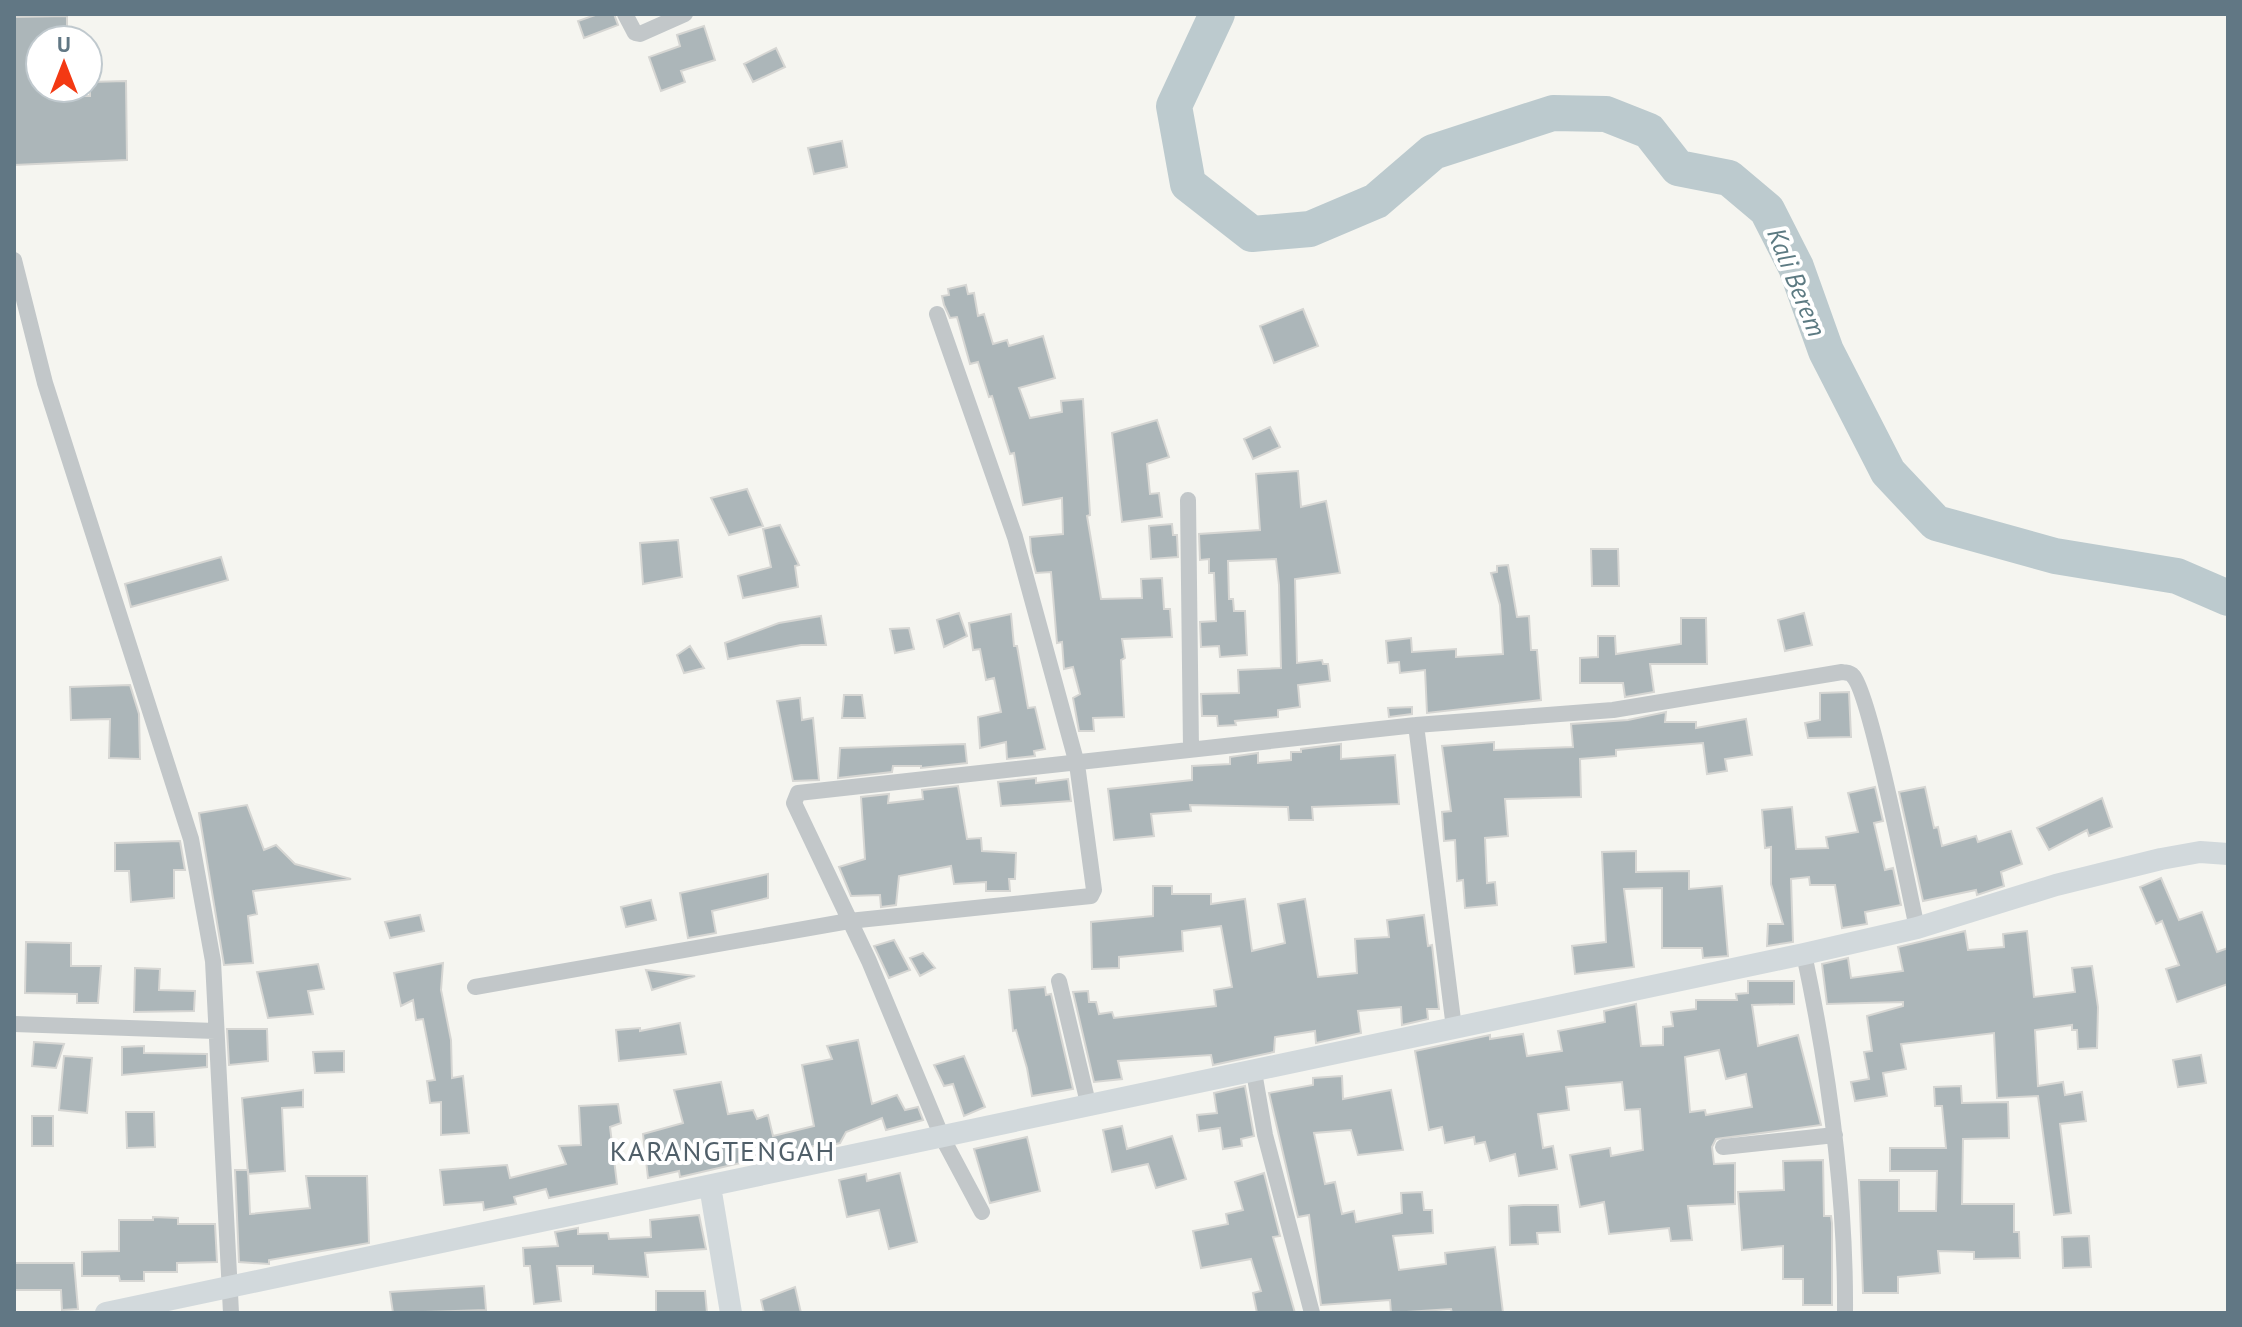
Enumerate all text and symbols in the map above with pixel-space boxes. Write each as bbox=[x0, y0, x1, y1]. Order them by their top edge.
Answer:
north arrow bbox=[24, 24, 104, 104]
text: U bbox=[57, 30, 71, 58]
water label: Kali Berem bbox=[1760, 223, 1834, 341]
district label: KARANGTENGAH bbox=[610, 1132, 836, 1169]

